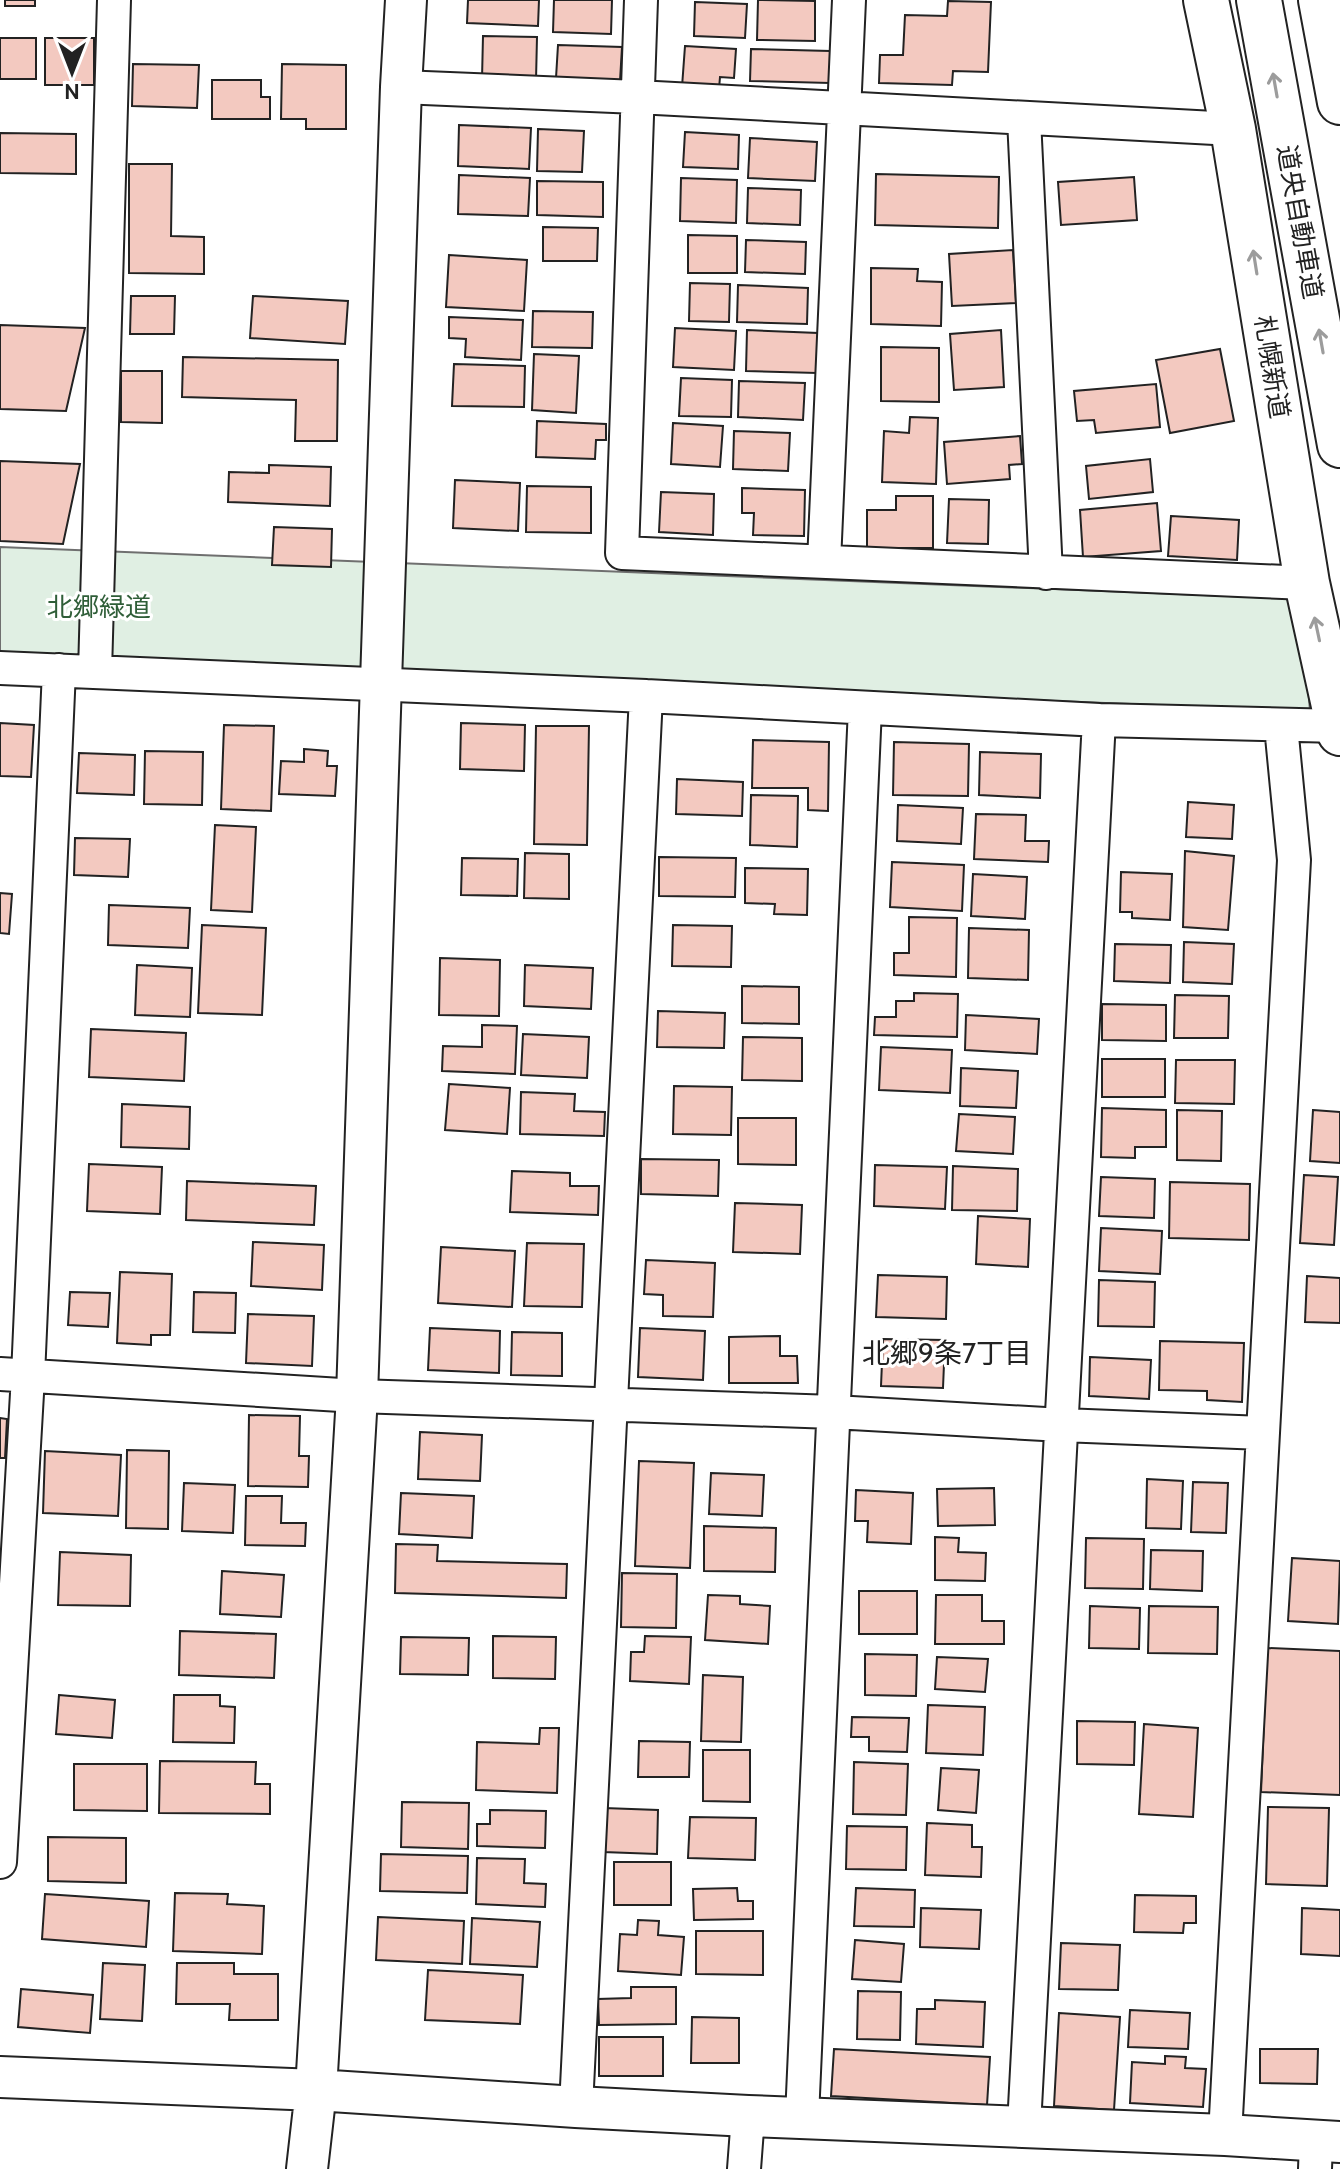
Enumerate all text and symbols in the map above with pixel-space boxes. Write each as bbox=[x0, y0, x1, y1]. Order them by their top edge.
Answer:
north arrow bbox=[32, 32, 112, 112]
one-way arrow bbox=[1266, 73, 1281, 98]
text: N bbox=[64, 78, 80, 105]
street label: 道央自動車道 bbox=[1271, 142, 1329, 302]
one-way arrow bbox=[1246, 250, 1261, 276]
street label: 札幌新道 bbox=[1248, 313, 1296, 421]
one-way arrow bbox=[1313, 328, 1328, 354]
park label: 北郷緑道 bbox=[47, 591, 151, 623]
one-way arrow bbox=[1309, 617, 1324, 642]
district label: 北郷9条7丁目 bbox=[862, 1336, 1032, 1370]

